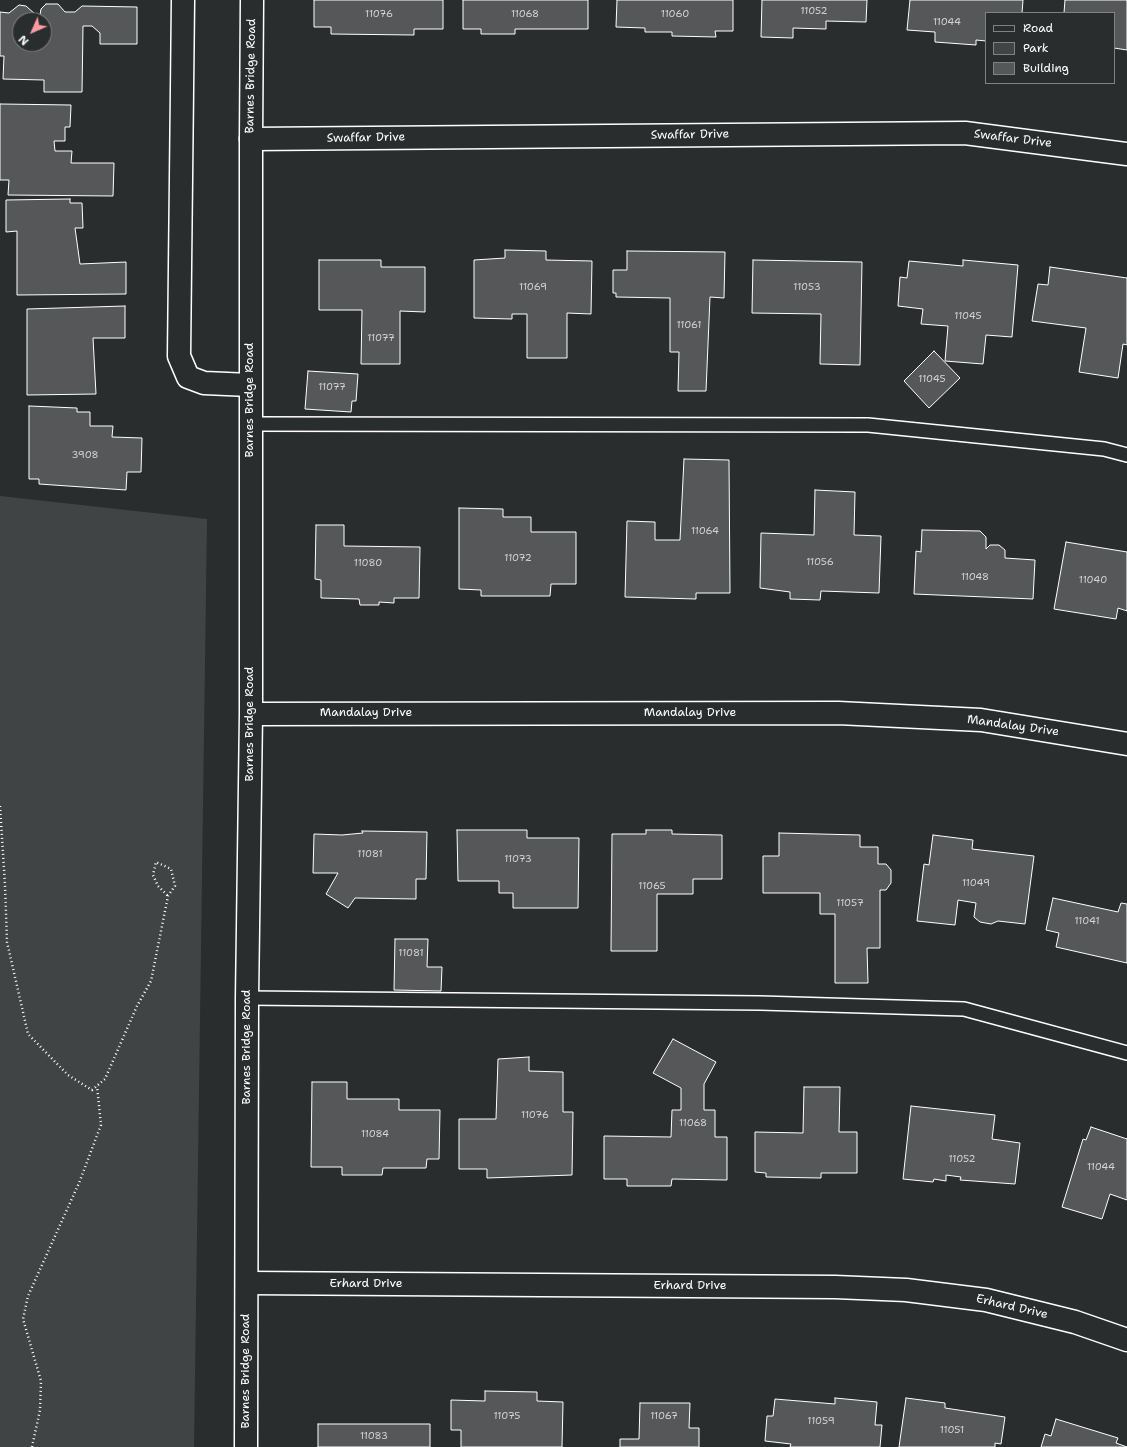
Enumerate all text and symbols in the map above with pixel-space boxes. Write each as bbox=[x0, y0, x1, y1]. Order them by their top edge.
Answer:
house number: 11052 bbox=[800, 5, 828, 17]
house number: 11076 bbox=[365, 8, 393, 20]
house number: 11068 bbox=[511, 8, 539, 20]
house number: 11060 bbox=[661, 8, 689, 20]
north arrow bbox=[12, 12, 52, 52]
legend bbox=[985, 12, 1115, 84]
house number: 11044 bbox=[933, 16, 961, 28]
street label: Barnes Bridge Road bbox=[243, 19, 259, 133]
text: Road bbox=[1023, 20, 1053, 36]
text: N bbox=[15, 32, 32, 49]
text: Park bbox=[1023, 40, 1049, 56]
text: Building bbox=[1023, 60, 1069, 76]
street label: Swaffar Drive bbox=[651, 127, 729, 143]
street label: Swaffar Drive bbox=[973, 127, 1053, 151]
street label: Swaffar Drive bbox=[327, 130, 405, 146]
house number: 11069 bbox=[519, 281, 547, 293]
house number: 11053 bbox=[793, 281, 821, 293]
house number: 11045 bbox=[954, 310, 982, 322]
house number: 11061 bbox=[677, 319, 701, 331]
house number: 11077 bbox=[367, 332, 395, 344]
street label: Barnes Bridge Road bbox=[243, 343, 257, 457]
house number: 11045 bbox=[918, 373, 946, 385]
house number: 11077 bbox=[318, 381, 346, 393]
house number: 3908 bbox=[71, 449, 99, 461]
house number: 11064 bbox=[691, 525, 719, 537]
house number: 11072 bbox=[504, 552, 532, 564]
house number: 11056 bbox=[806, 556, 834, 568]
house number: 11080 bbox=[354, 557, 382, 569]
house number: 11048 bbox=[961, 571, 989, 583]
house number: 11040 bbox=[1079, 574, 1107, 586]
street label: Barnes Bridge Road bbox=[243, 667, 257, 781]
street label: Mandalay Drive bbox=[320, 706, 412, 720]
street label: Mandalay Drive bbox=[644, 706, 736, 720]
street label: Mandalay Drive bbox=[966, 712, 1060, 740]
house number: 11081 bbox=[357, 848, 383, 860]
house number: 11073 bbox=[504, 853, 532, 865]
house number: 11049 bbox=[962, 877, 990, 889]
house number: 11065 bbox=[638, 880, 666, 892]
house number: 11057 bbox=[836, 897, 864, 909]
house number: 11041 bbox=[1074, 915, 1100, 927]
house number: 11081 bbox=[398, 947, 424, 959]
street label: Barnes Bridge Road bbox=[240, 990, 254, 1104]
house number: 11076 bbox=[521, 1109, 549, 1121]
house number: 11068 bbox=[679, 1117, 707, 1129]
house number: 11084 bbox=[361, 1128, 389, 1140]
house number: 11052 bbox=[948, 1153, 976, 1165]
house number: 11044 bbox=[1087, 1161, 1115, 1173]
street label: Erhard Drive bbox=[329, 1277, 403, 1291]
street label: Erhard Drive bbox=[653, 1279, 727, 1293]
street label: Erhard Drive bbox=[975, 1292, 1049, 1322]
street label: Barnes Bridge Road bbox=[239, 1314, 253, 1428]
house number: 11075 bbox=[494, 1410, 520, 1422]
house number: 11067 bbox=[650, 1410, 678, 1422]
house number: 11059 bbox=[807, 1415, 835, 1427]
house number: 11051 bbox=[940, 1424, 964, 1436]
house number: 11083 bbox=[360, 1430, 388, 1442]

